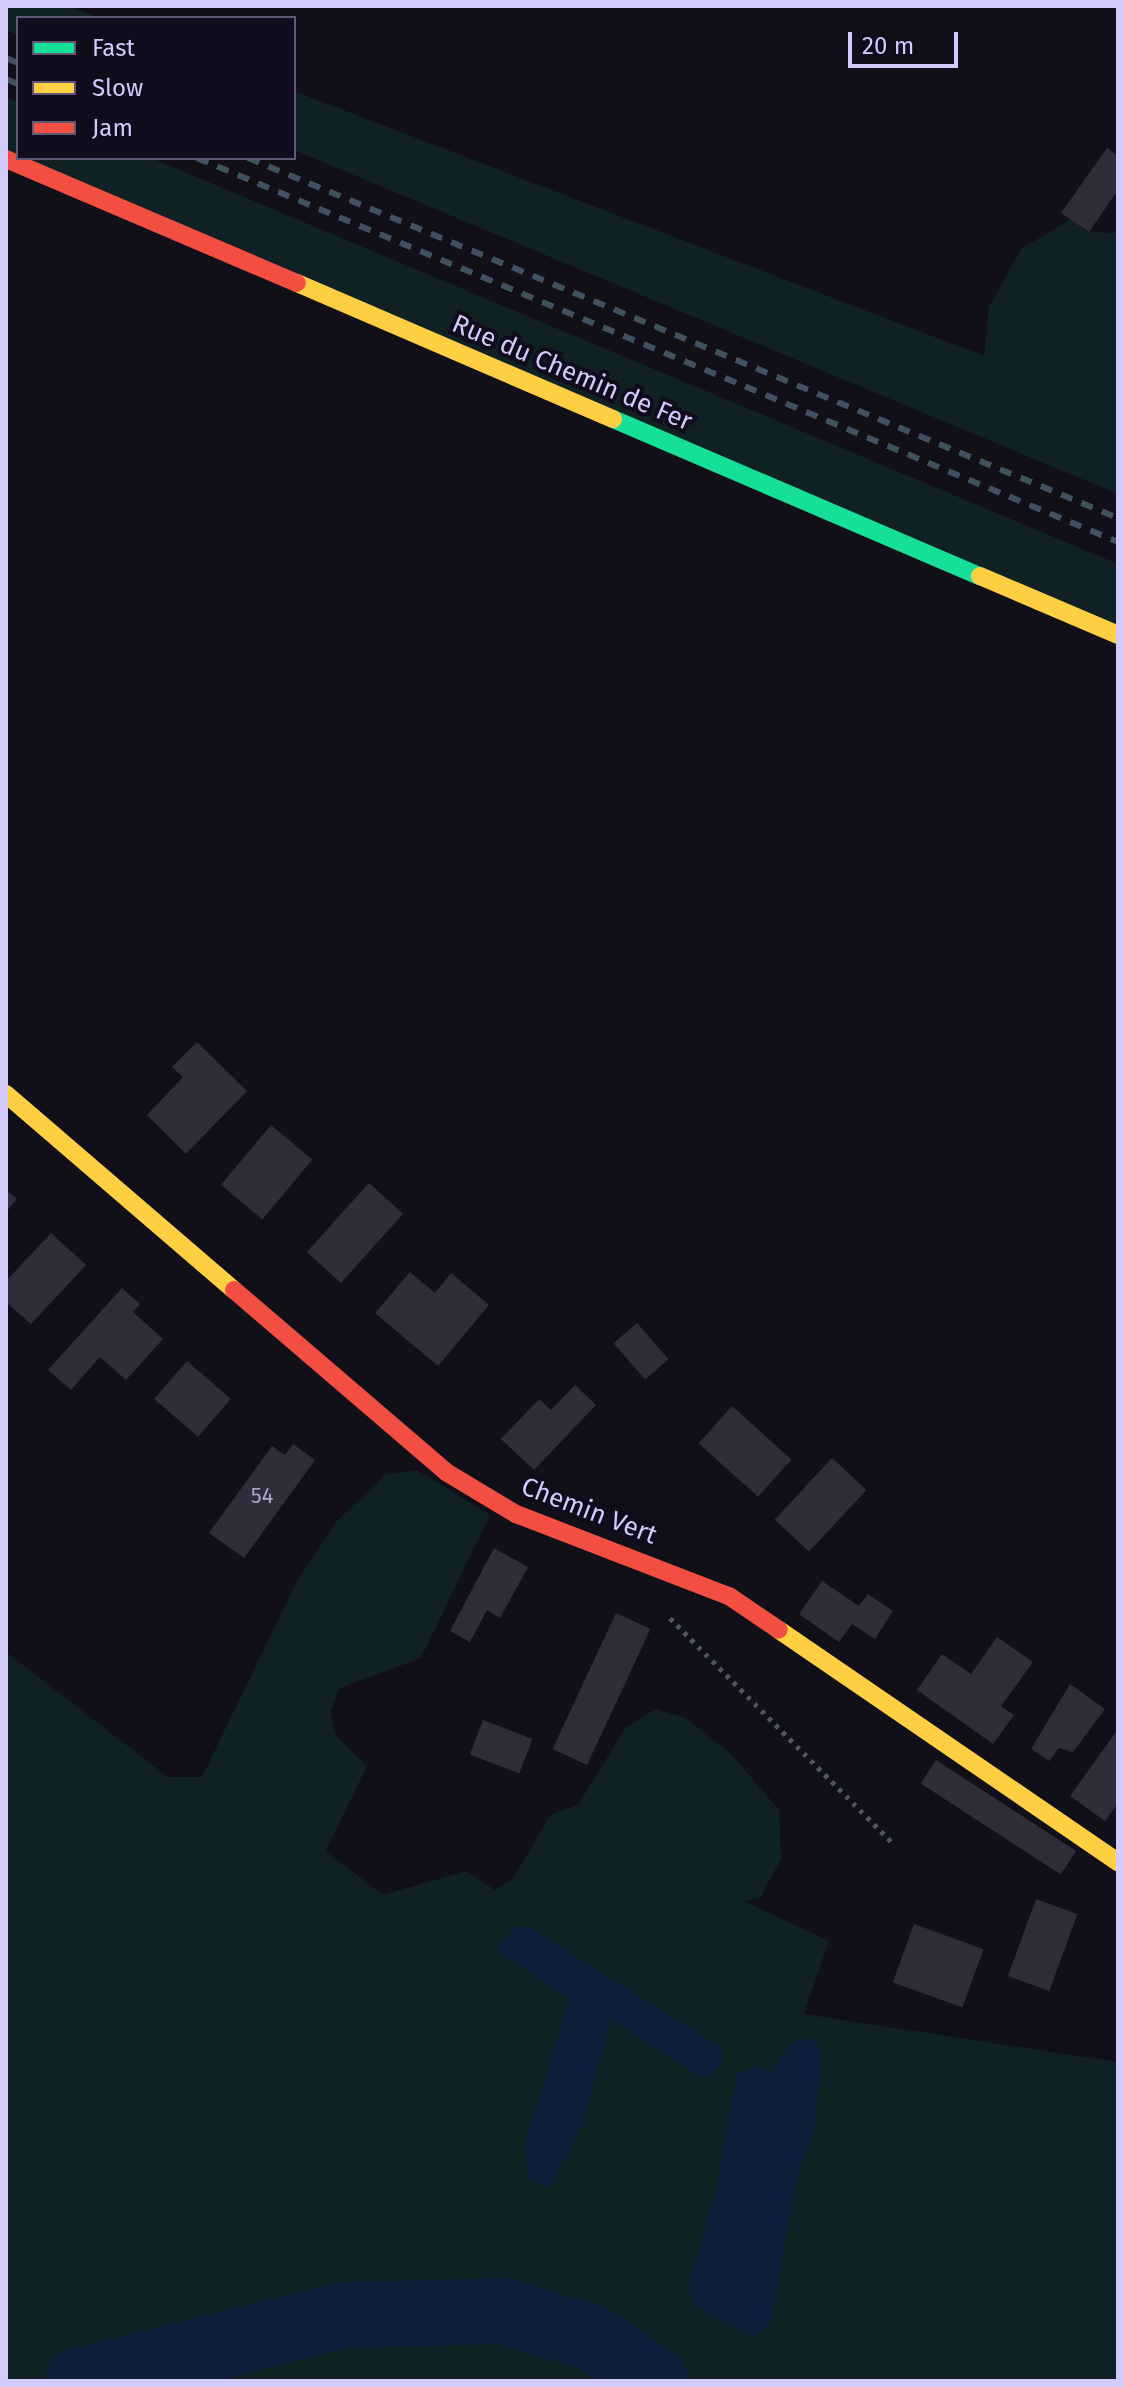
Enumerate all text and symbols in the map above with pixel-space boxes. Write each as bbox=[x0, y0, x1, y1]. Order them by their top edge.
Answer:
legend bbox=[16, 16, 296, 160]
scale bar bbox=[852, 16, 962, 66]
text: 20 m bbox=[862, 32, 914, 60]
text: Fast bbox=[92, 34, 135, 62]
text: Slow bbox=[92, 74, 143, 102]
text: Jam bbox=[92, 114, 133, 142]
street label: Rue du Chemin de Fer bbox=[447, 308, 697, 438]
street label: Chemin Vert bbox=[517, 1471, 661, 1551]
house number: 54 bbox=[251, 1483, 273, 1509]

